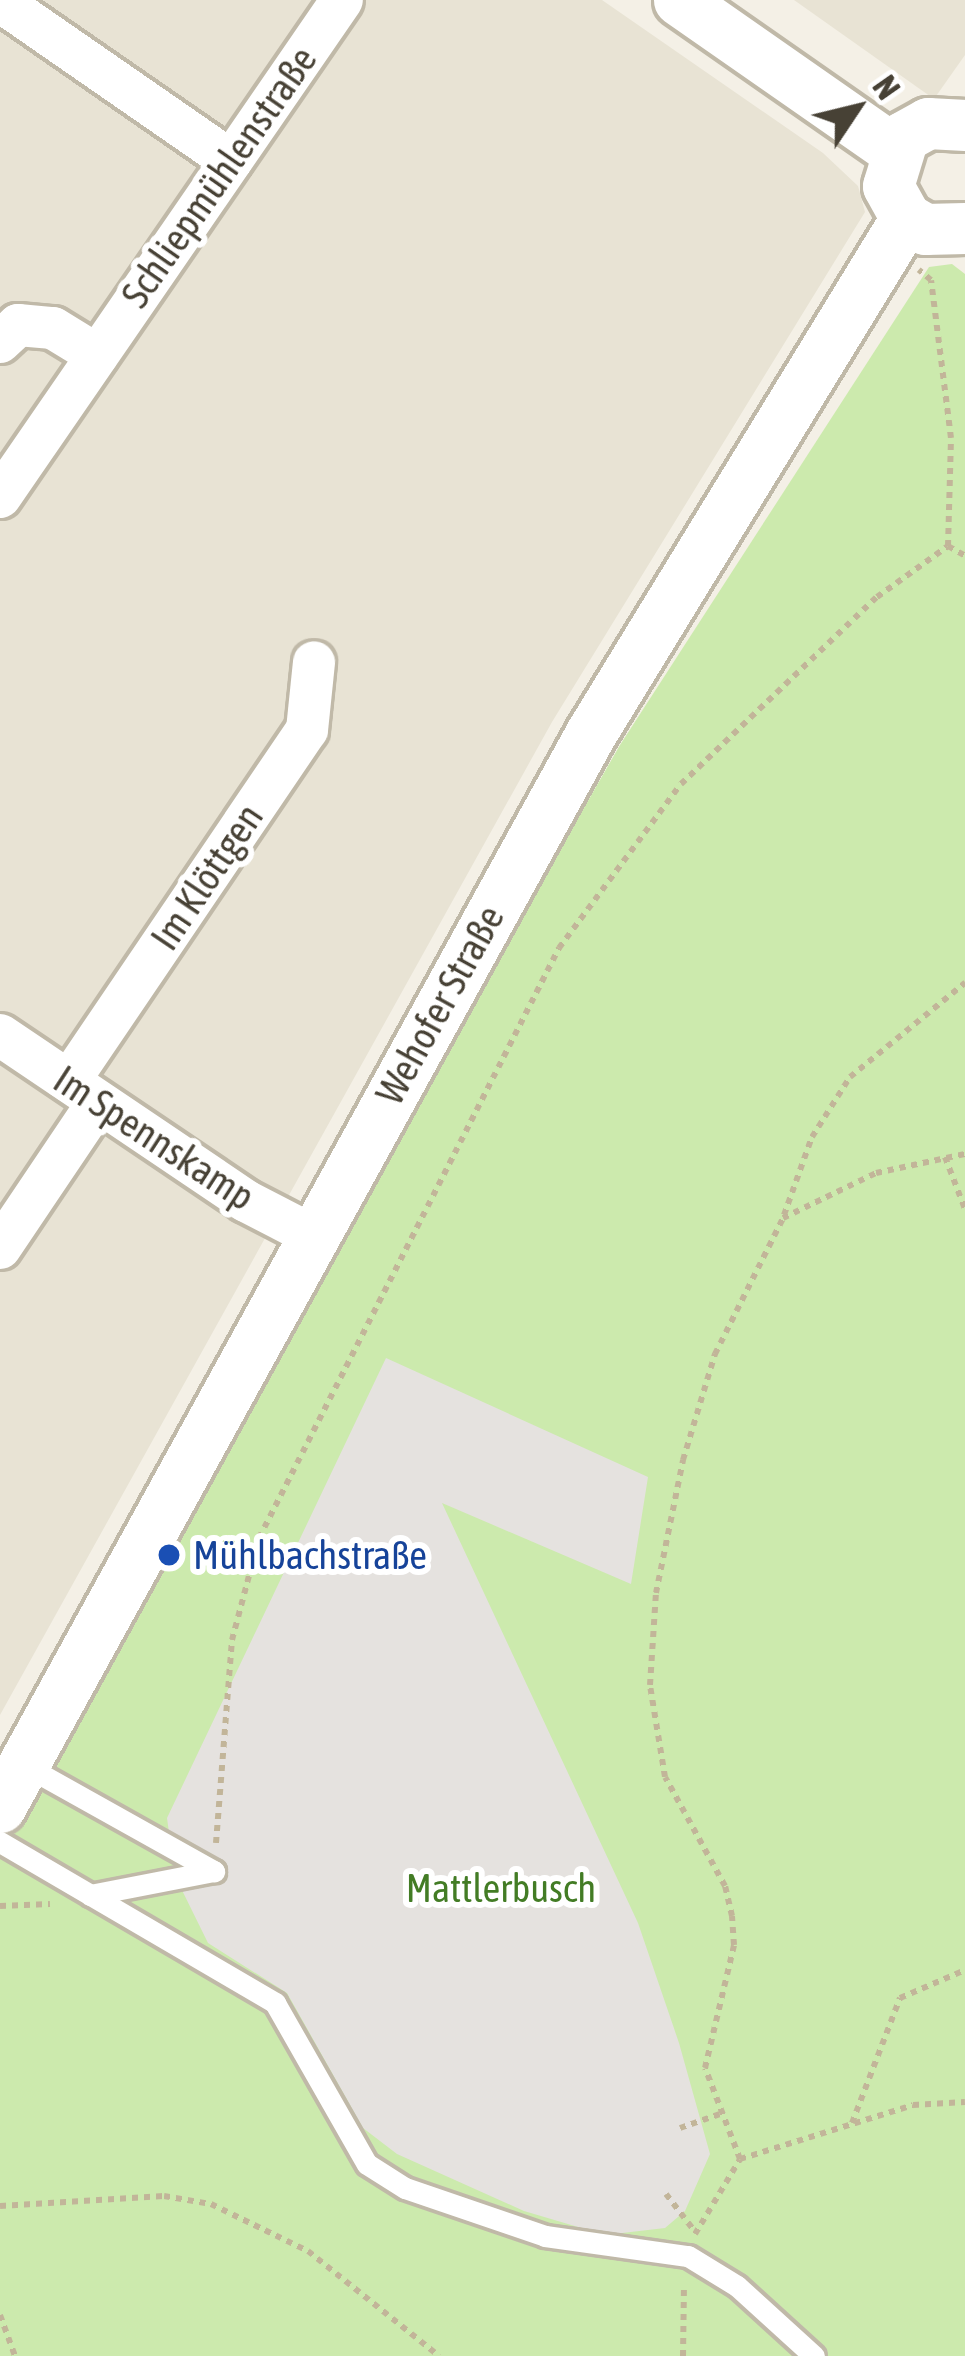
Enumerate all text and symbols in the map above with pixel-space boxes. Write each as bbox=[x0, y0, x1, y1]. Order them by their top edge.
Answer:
street label: Schliepmühlenstraße bbox=[112, 38, 326, 316]
north arrow bbox=[797, 48, 917, 168]
text: N bbox=[865, 68, 908, 106]
street label: Im Klöttgen bbox=[141, 795, 273, 959]
street label: Wehofer Straße bbox=[366, 897, 514, 1113]
street label: Im Spennskamp bbox=[45, 1056, 263, 1220]
place label: Mühlbachstraße bbox=[193, 1532, 427, 1578]
marker: Mühlbachstraße bbox=[156, 1542, 182, 1568]
park label: Mattlerbusch bbox=[406, 1865, 596, 1911]

